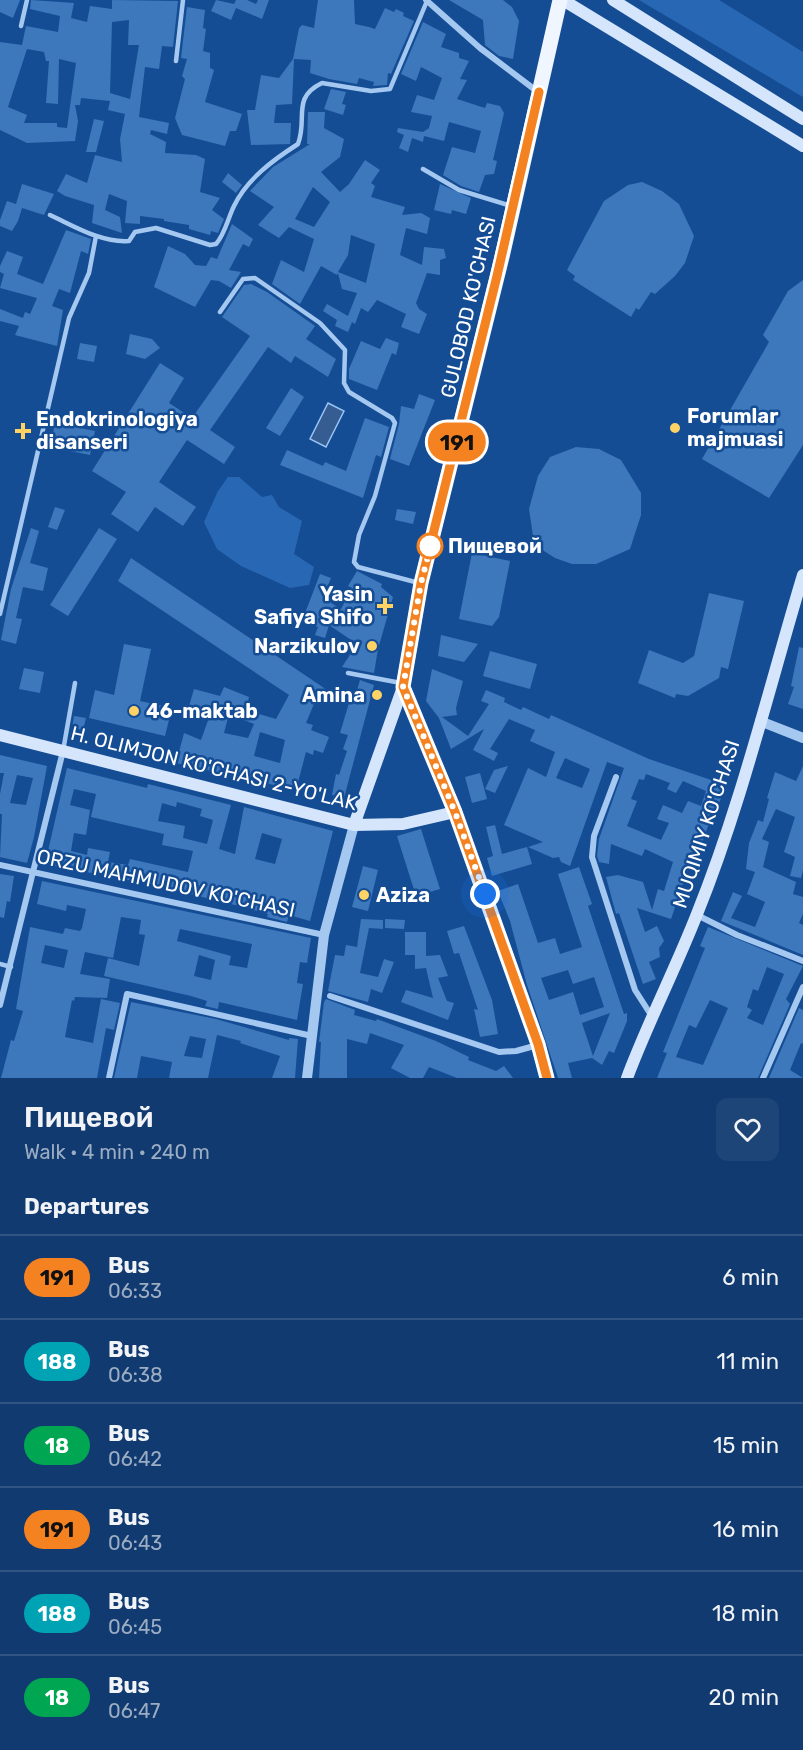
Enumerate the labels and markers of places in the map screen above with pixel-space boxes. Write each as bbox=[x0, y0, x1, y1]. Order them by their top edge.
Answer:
place label: Forumlar majmuasi bbox=[687, 404, 784, 451]
place label: Endokrinologiya disanseri bbox=[36, 407, 198, 454]
marker: Forumlar majmuasi bbox=[668, 421, 682, 435]
marker: Endokrinologiya disanseri bbox=[14, 422, 32, 440]
marker: Пищевой bbox=[417, 533, 443, 559]
place label: Пищевой bbox=[448, 534, 542, 558]
place label: Yasin Safiya Shifo bbox=[254, 582, 373, 629]
marker: Yasin Safiya Shifo bbox=[378, 599, 392, 613]
place label: Narzikulov bbox=[254, 634, 360, 658]
marker: Narzikulov bbox=[365, 639, 379, 653]
place label: Amina bbox=[302, 683, 365, 707]
marker: Amina bbox=[370, 688, 384, 702]
place label: 46-maktab bbox=[146, 699, 258, 723]
marker: 46-maktab bbox=[127, 704, 141, 718]
place label: Aziza bbox=[376, 883, 430, 907]
marker: Aziza bbox=[357, 888, 371, 902]

